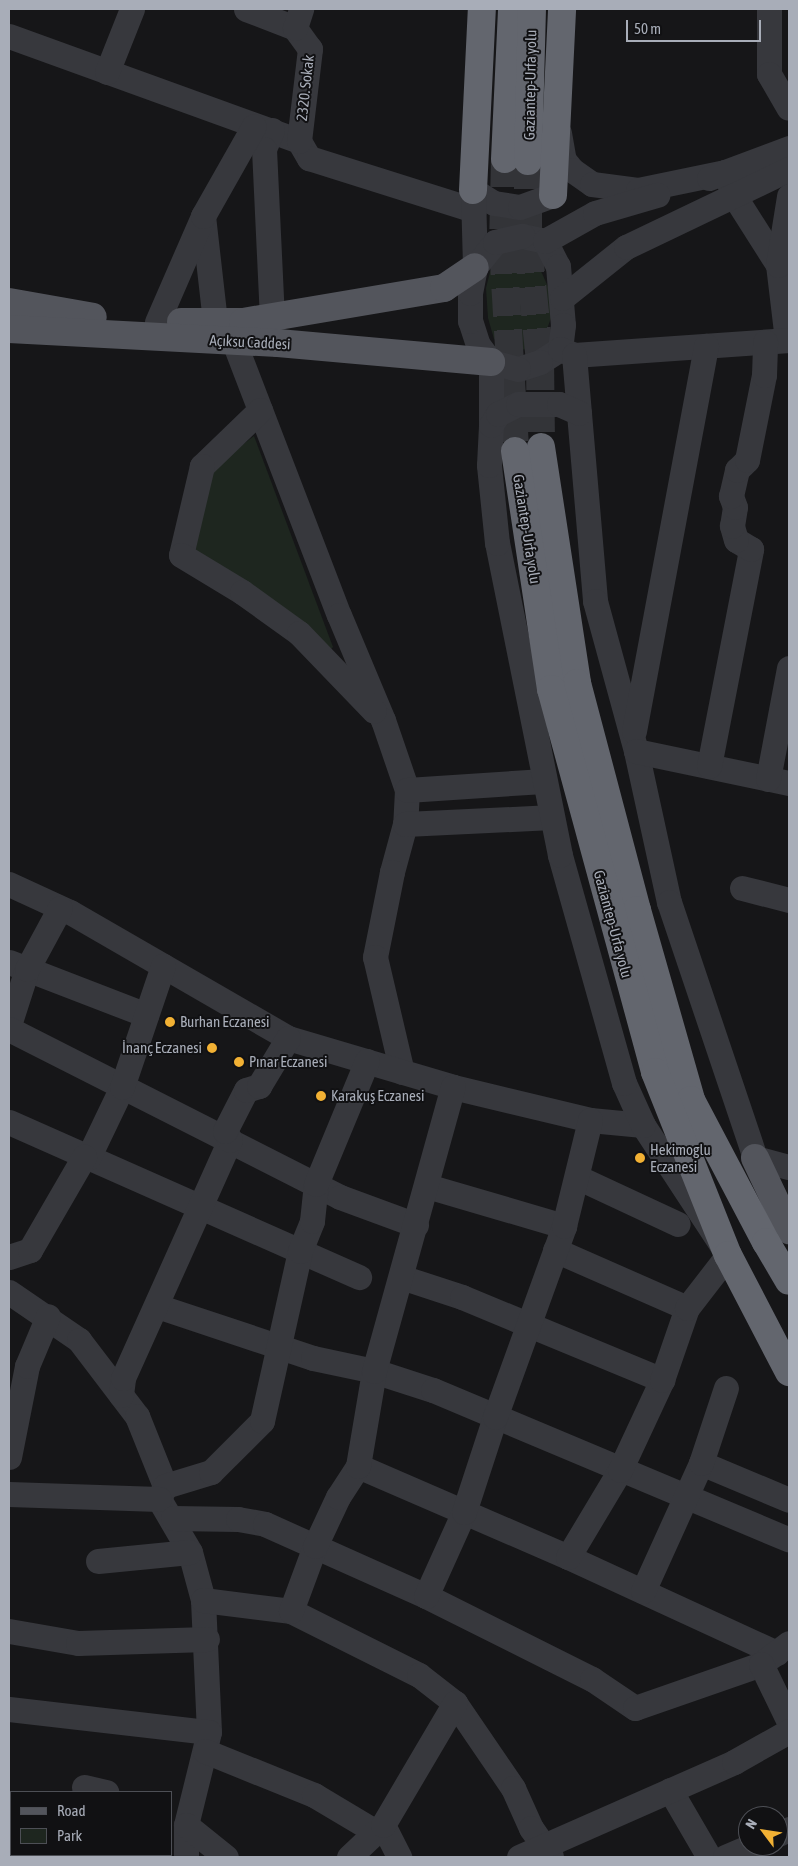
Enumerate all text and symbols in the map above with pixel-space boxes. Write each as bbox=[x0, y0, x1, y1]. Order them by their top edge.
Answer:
scale bar bbox=[628, 10, 763, 42]
text: 50 m bbox=[634, 20, 661, 37]
street label: Gaziantep-Urfa yolu bbox=[520, 30, 540, 140]
street label: 2320. Sokak bbox=[293, 54, 317, 122]
street label: Açıksu Caddesi bbox=[209, 331, 291, 353]
street label: Gaziantep-Urfa yolu bbox=[509, 473, 545, 585]
street label: Gaziantep-Urfa yolu bbox=[590, 868, 636, 980]
place label: Burhan Eczanesi bbox=[180, 1013, 270, 1031]
marker: Burhan Eczanesi bbox=[164, 1016, 176, 1028]
place label: İnanç Eczanesi bbox=[122, 1039, 202, 1057]
marker: İnanç Eczanesi bbox=[206, 1042, 218, 1054]
place label: Pınar Eczanesi bbox=[249, 1053, 327, 1071]
marker: Pınar Eczanesi bbox=[233, 1056, 245, 1068]
place label: Karakuş Eczanesi bbox=[331, 1087, 424, 1105]
marker: Karakuş Eczanesi bbox=[315, 1090, 327, 1102]
place label: Hekimoglu Eczanesi bbox=[650, 1140, 711, 1175]
marker: Hekimoglu Eczanesi bbox=[634, 1152, 646, 1164]
legend bbox=[10, 1791, 172, 1856]
text: Road bbox=[57, 1802, 86, 1819]
north arrow bbox=[738, 1806, 788, 1856]
text: N bbox=[742, 1816, 760, 1831]
text: Park bbox=[57, 1827, 82, 1844]

